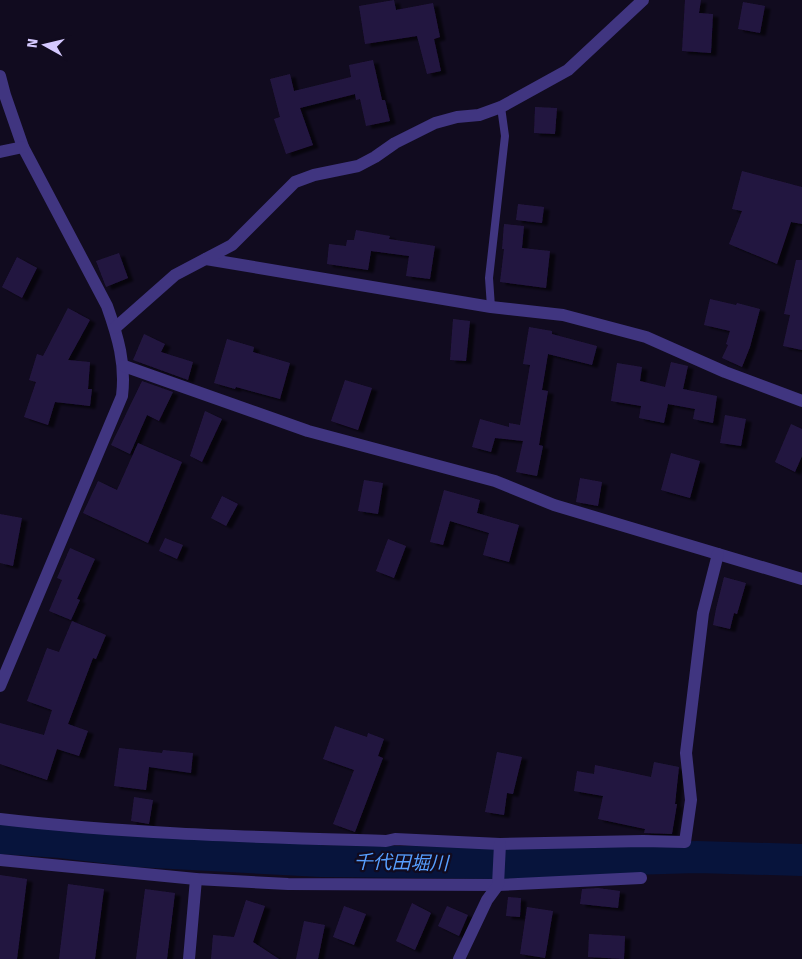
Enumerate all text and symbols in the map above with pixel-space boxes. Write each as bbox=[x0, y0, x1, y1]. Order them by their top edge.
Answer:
north arrow bbox=[20, 20, 70, 70]
text: N bbox=[24, 37, 42, 49]
water label: 千代田堀川 bbox=[353, 850, 451, 875]

